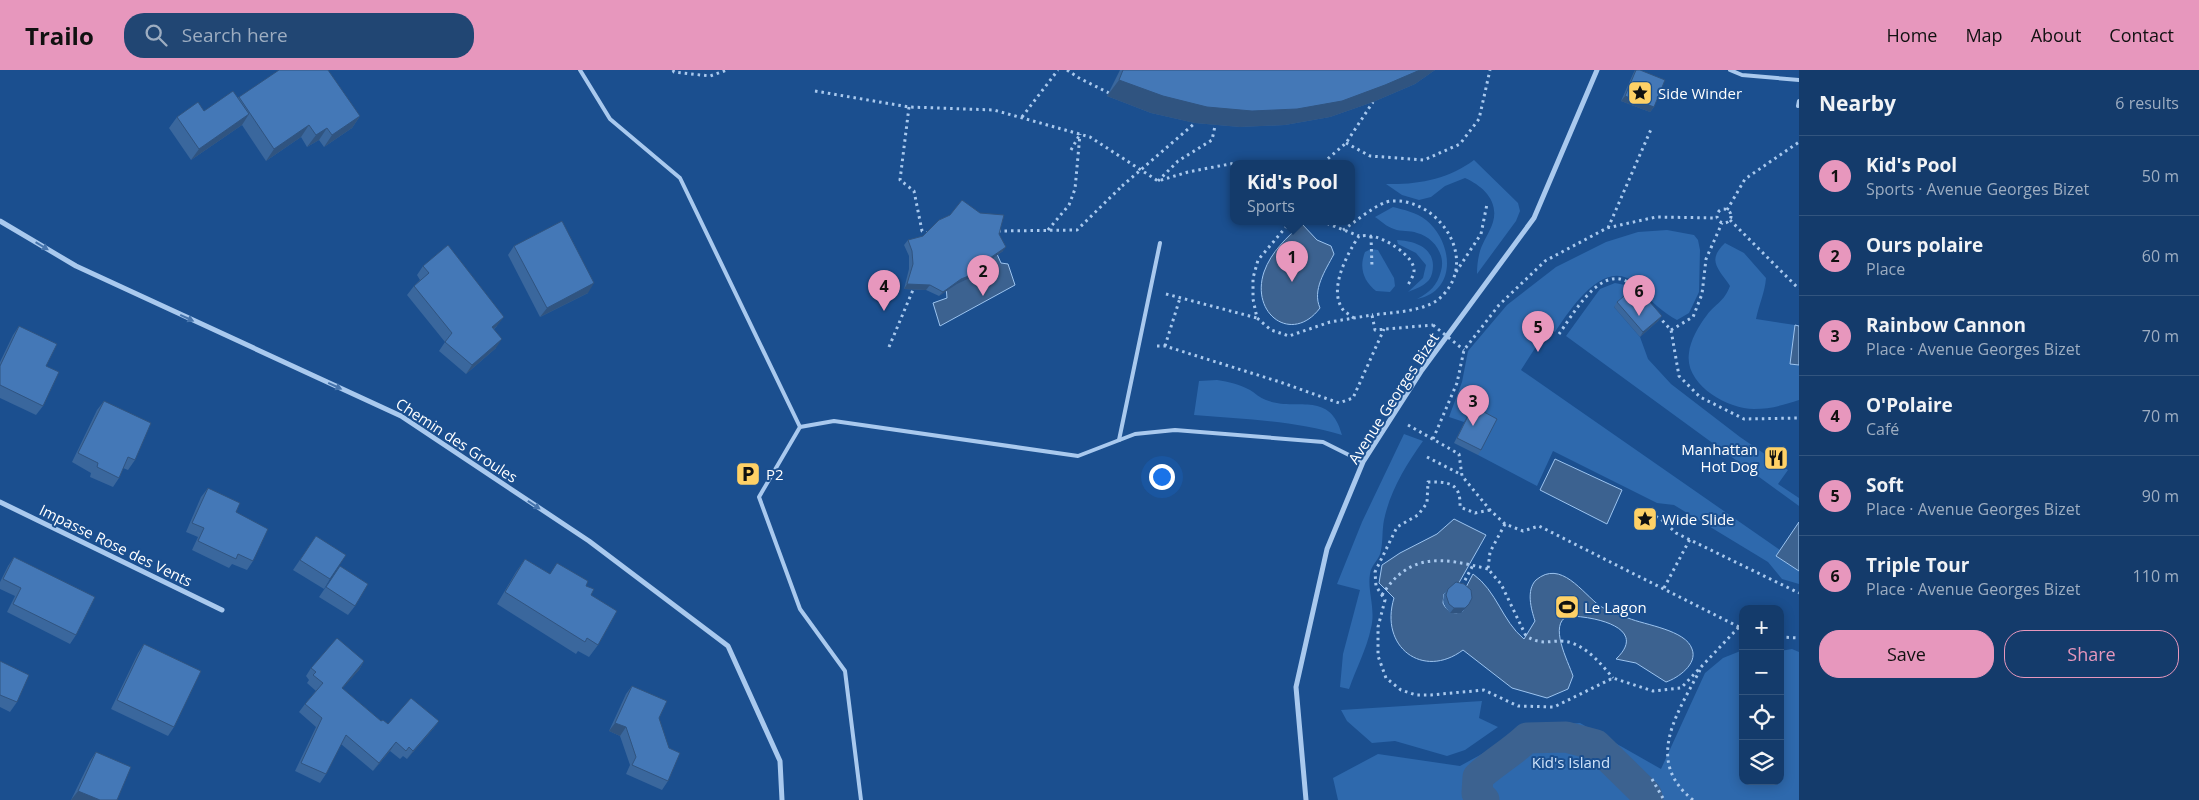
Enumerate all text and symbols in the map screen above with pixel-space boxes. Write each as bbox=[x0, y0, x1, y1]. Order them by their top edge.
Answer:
search box bbox=[124, 13, 474, 58]
text: Trailo bbox=[25, 19, 94, 52]
icon: search bbox=[142, 21, 170, 49]
text: Search here bbox=[182, 22, 288, 48]
text: Home bbox=[1887, 23, 1937, 47]
text: Map bbox=[1965, 23, 2003, 47]
text: About bbox=[2031, 23, 2081, 47]
text: Contact bbox=[2109, 23, 2174, 47]
place icon: Side Winder bbox=[1627, 80, 1653, 106]
place label: Side Winder bbox=[1658, 83, 1742, 103]
text: Nearby bbox=[1819, 89, 1896, 117]
text: 6 results bbox=[2115, 92, 2179, 114]
text: Kid's Pool bbox=[1866, 152, 1957, 178]
popup bbox=[1230, 160, 1355, 225]
text: 1 bbox=[1830, 165, 1840, 187]
text: 50 m bbox=[2142, 165, 2179, 187]
text: Kid's Pool bbox=[1247, 169, 1338, 195]
text: Sports · Avenue Georges Bizet bbox=[1866, 178, 2089, 200]
text: Sports bbox=[1247, 195, 1295, 217]
text: Ours polaire bbox=[1866, 232, 1983, 258]
pin: 1 bbox=[1276, 241, 1308, 282]
one-way arrow bbox=[35, 242, 48, 251]
text: 2 bbox=[1830, 245, 1840, 267]
text: 60 m bbox=[2142, 245, 2179, 267]
pin: 2 bbox=[967, 255, 999, 296]
text: Place bbox=[1866, 258, 1905, 280]
pin: 4 bbox=[868, 270, 900, 311]
pin: 6 bbox=[1623, 275, 1655, 316]
pin: 5 bbox=[1522, 311, 1554, 352]
text: Rainbow Cannon bbox=[1866, 312, 2026, 338]
one-way arrow bbox=[180, 314, 194, 322]
text: 3 bbox=[1830, 325, 1840, 347]
text: 70 m bbox=[2142, 325, 2179, 347]
street label: Avenue Georges Bizet bbox=[1343, 329, 1443, 467]
text: Place · Avenue Georges Bizet bbox=[1866, 338, 2080, 360]
one-way arrow bbox=[328, 382, 342, 390]
pin: 3 bbox=[1457, 385, 1489, 426]
text: O'Polaire bbox=[1866, 392, 1953, 418]
street label: Chemin des Groules bbox=[392, 393, 522, 487]
text: 4 bbox=[1830, 405, 1840, 427]
text: 70 m bbox=[2142, 405, 2179, 427]
text: Café bbox=[1866, 418, 1899, 440]
place label: Manhattan Hot Dog bbox=[1681, 439, 1758, 476]
restaurant icon: Manhattan Hot Dog bbox=[1763, 445, 1789, 471]
parking icon: P2 bbox=[735, 461, 761, 487]
place label: P2 bbox=[766, 464, 784, 484]
your location bbox=[1149, 464, 1175, 490]
text: Soft bbox=[1866, 472, 1904, 498]
text: 5 bbox=[1830, 485, 1840, 507]
text: 90 m bbox=[2142, 485, 2179, 507]
text: Place · Avenue Georges Bizet bbox=[1866, 498, 2080, 520]
street label: Impasse Rose des Vents bbox=[36, 499, 196, 591]
one-way arrow bbox=[527, 500, 541, 510]
place icon: Wide Slide bbox=[1632, 506, 1658, 532]
place label: Wide Slide bbox=[1662, 509, 1735, 529]
text: Triple Tour bbox=[1866, 552, 1969, 578]
text: 6 bbox=[1830, 565, 1840, 587]
text: 110 m bbox=[2133, 565, 2179, 587]
text: Place · Avenue Georges Bizet bbox=[1866, 578, 2080, 600]
sports icon: Le Lagon bbox=[1554, 594, 1580, 620]
place label: Le Lagon bbox=[1584, 597, 1647, 617]
map controls bbox=[1739, 605, 1784, 785]
button: + bbox=[1739, 605, 1784, 650]
button: Save bbox=[1819, 630, 1994, 678]
button: Share bbox=[2004, 630, 2179, 678]
button: − bbox=[1739, 650, 1784, 695]
button: locate bbox=[1739, 695, 1784, 740]
button: layers bbox=[1739, 740, 1784, 785]
park label: Kid's Island bbox=[1532, 752, 1610, 772]

